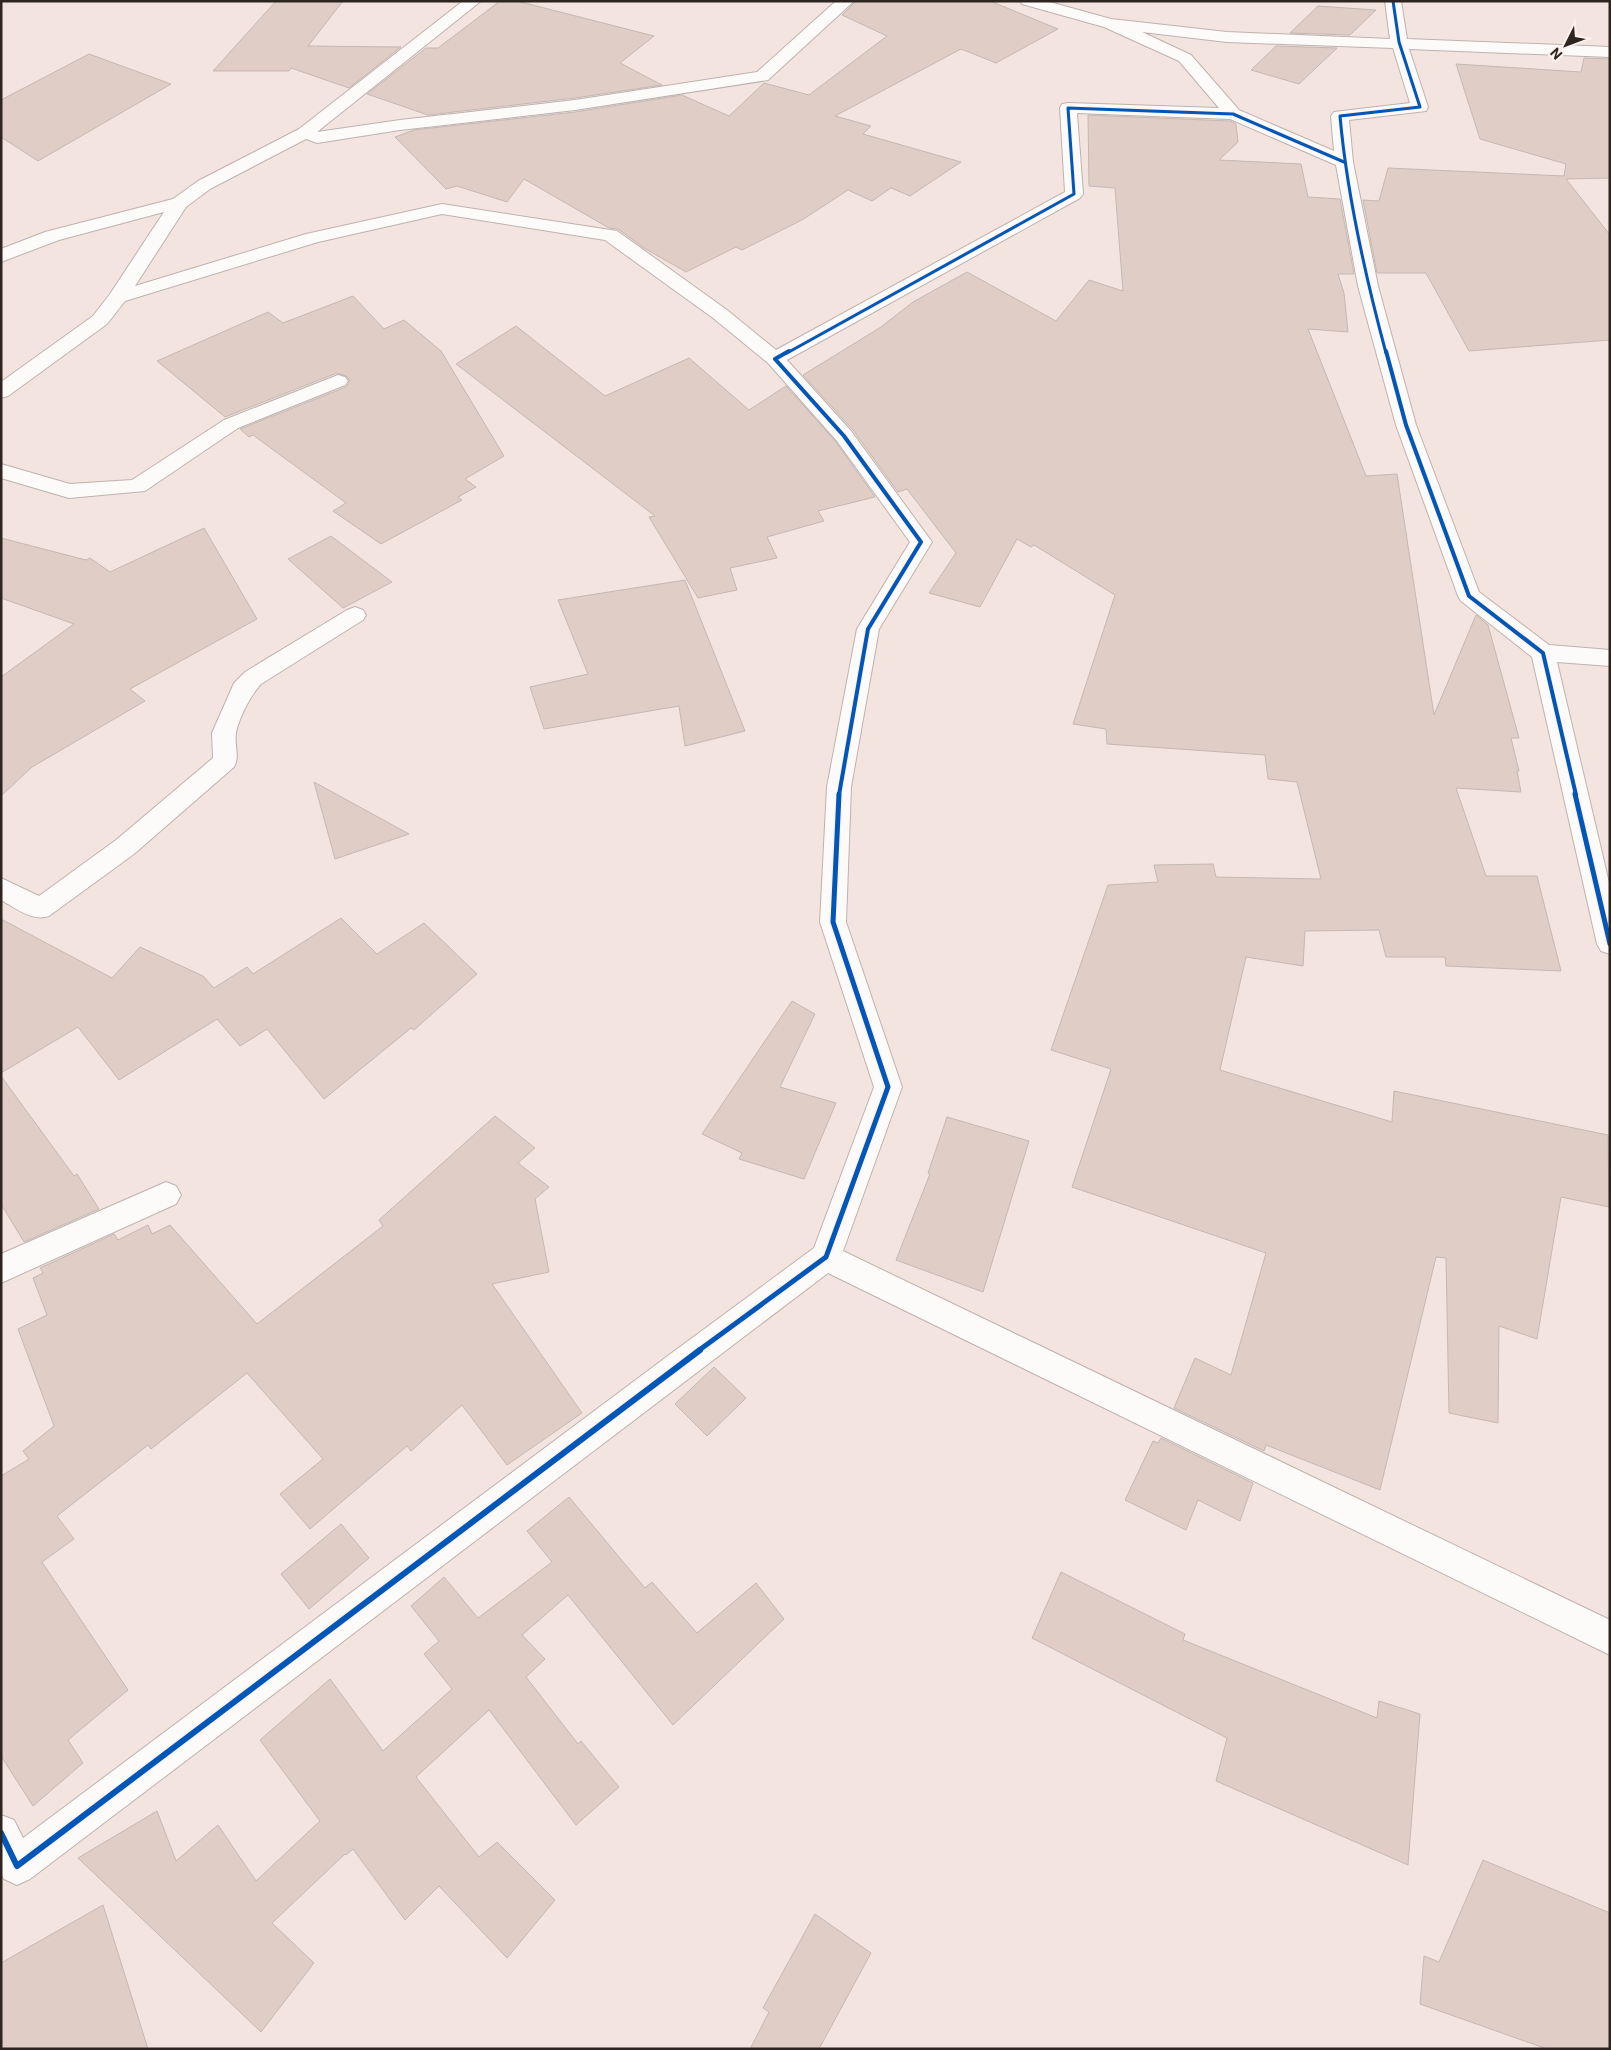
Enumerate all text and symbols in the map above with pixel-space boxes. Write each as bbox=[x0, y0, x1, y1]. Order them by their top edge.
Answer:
north arrow bbox=[1541, 20, 1591, 70]
text: N bbox=[1547, 45, 1566, 63]

